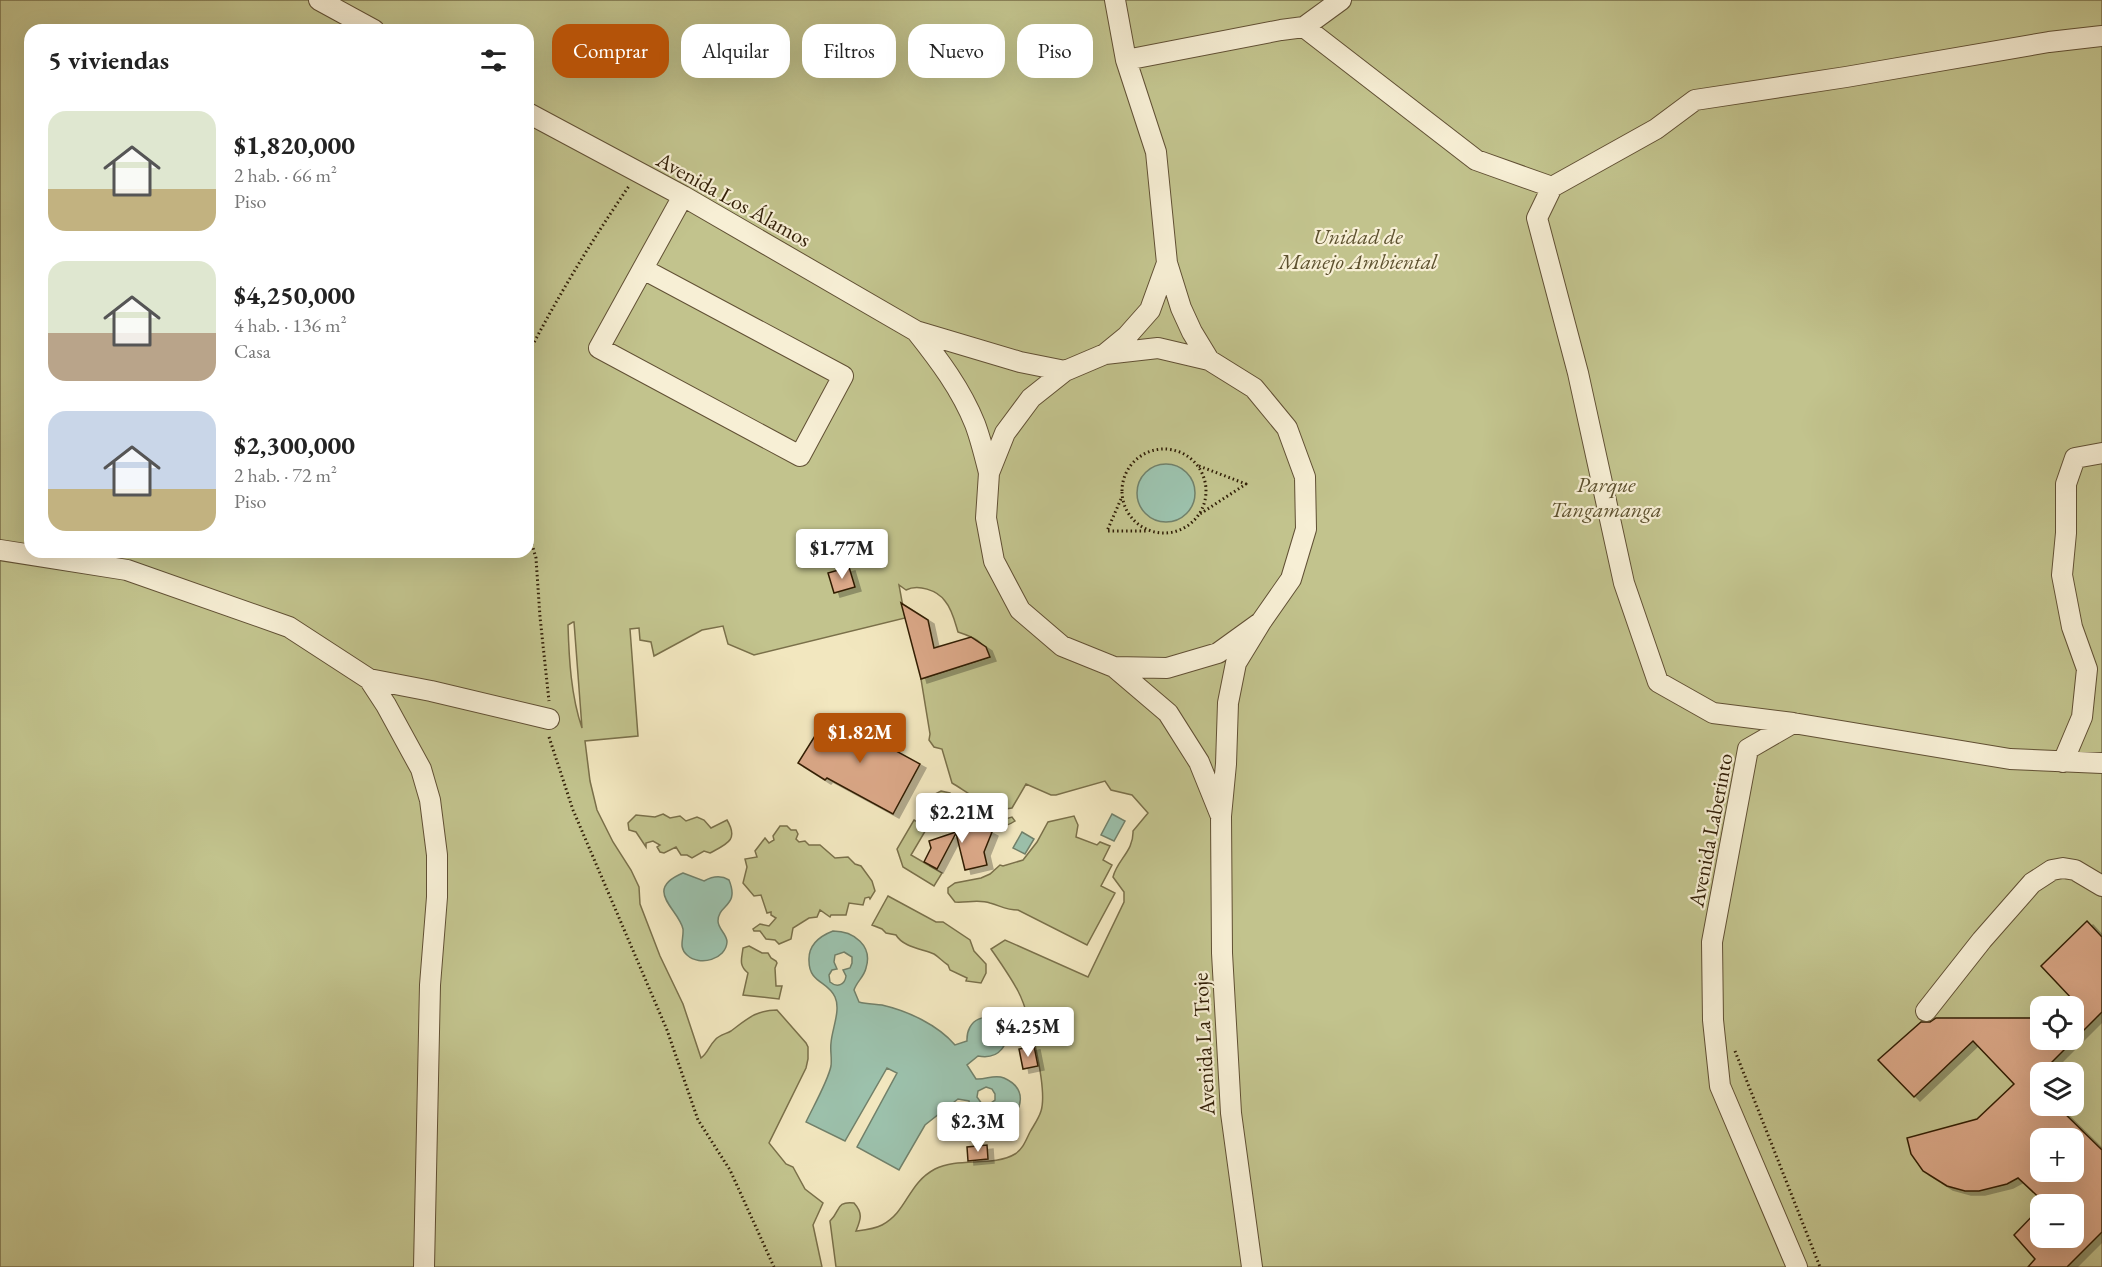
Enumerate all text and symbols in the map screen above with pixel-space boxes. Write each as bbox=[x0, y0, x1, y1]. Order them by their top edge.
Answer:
chip: Comprar bbox=[552, 24, 669, 78]
chip: Alquilar bbox=[681, 24, 790, 78]
chip: Filtros bbox=[802, 24, 896, 78]
chip: Nuevo bbox=[908, 24, 1005, 78]
chip: Piso bbox=[1017, 24, 1093, 78]
text: 5 viviendas bbox=[48, 43, 169, 77]
icon: filters bbox=[477, 44, 510, 77]
text: $1,820,000 bbox=[234, 128, 355, 162]
icon: home bbox=[96, 135, 168, 207]
street label: Avenida Los Álamos bbox=[650, 145, 816, 254]
text: 2 hab. · 66 m² bbox=[234, 162, 337, 188]
text: Piso bbox=[234, 188, 266, 214]
park label: Unidad de Manejo Ambiental bbox=[1277, 222, 1438, 276]
text: $4,250,000 bbox=[234, 278, 355, 312]
icon: home bbox=[96, 285, 168, 357]
text: 4 hab. · 136 m² bbox=[234, 312, 347, 338]
text: Casa bbox=[234, 338, 271, 364]
text: $2,300,000 bbox=[234, 428, 355, 462]
icon: home bbox=[96, 435, 168, 507]
text: 2 hab. · 72 m² bbox=[234, 462, 337, 488]
park label: Parque Tangamanga bbox=[1550, 470, 1662, 524]
text: Piso bbox=[234, 488, 266, 514]
pin: $1.77M bbox=[793, 529, 891, 580]
text: $1.77M bbox=[810, 535, 874, 561]
pin: $1.82M bbox=[811, 713, 909, 764]
text: $1.82M bbox=[828, 719, 892, 745]
street label: Avenida Laberinto bbox=[1681, 750, 1740, 911]
pin: $2.21M bbox=[913, 793, 1011, 844]
text: $2.21M bbox=[930, 799, 994, 825]
street label: Avenida La Troje bbox=[1185, 971, 1222, 1117]
map controls bbox=[2030, 996, 2084, 1248]
button: locate bbox=[2030, 996, 2084, 1050]
pin: $4.25M bbox=[979, 1007, 1077, 1058]
text: $4.25M bbox=[996, 1013, 1060, 1039]
button: layers bbox=[2030, 1062, 2084, 1116]
pin: $2.3M bbox=[936, 1102, 1020, 1153]
text: $2.3M bbox=[951, 1108, 1005, 1134]
button: + bbox=[2030, 1128, 2084, 1182]
button: − bbox=[2030, 1194, 2084, 1248]

